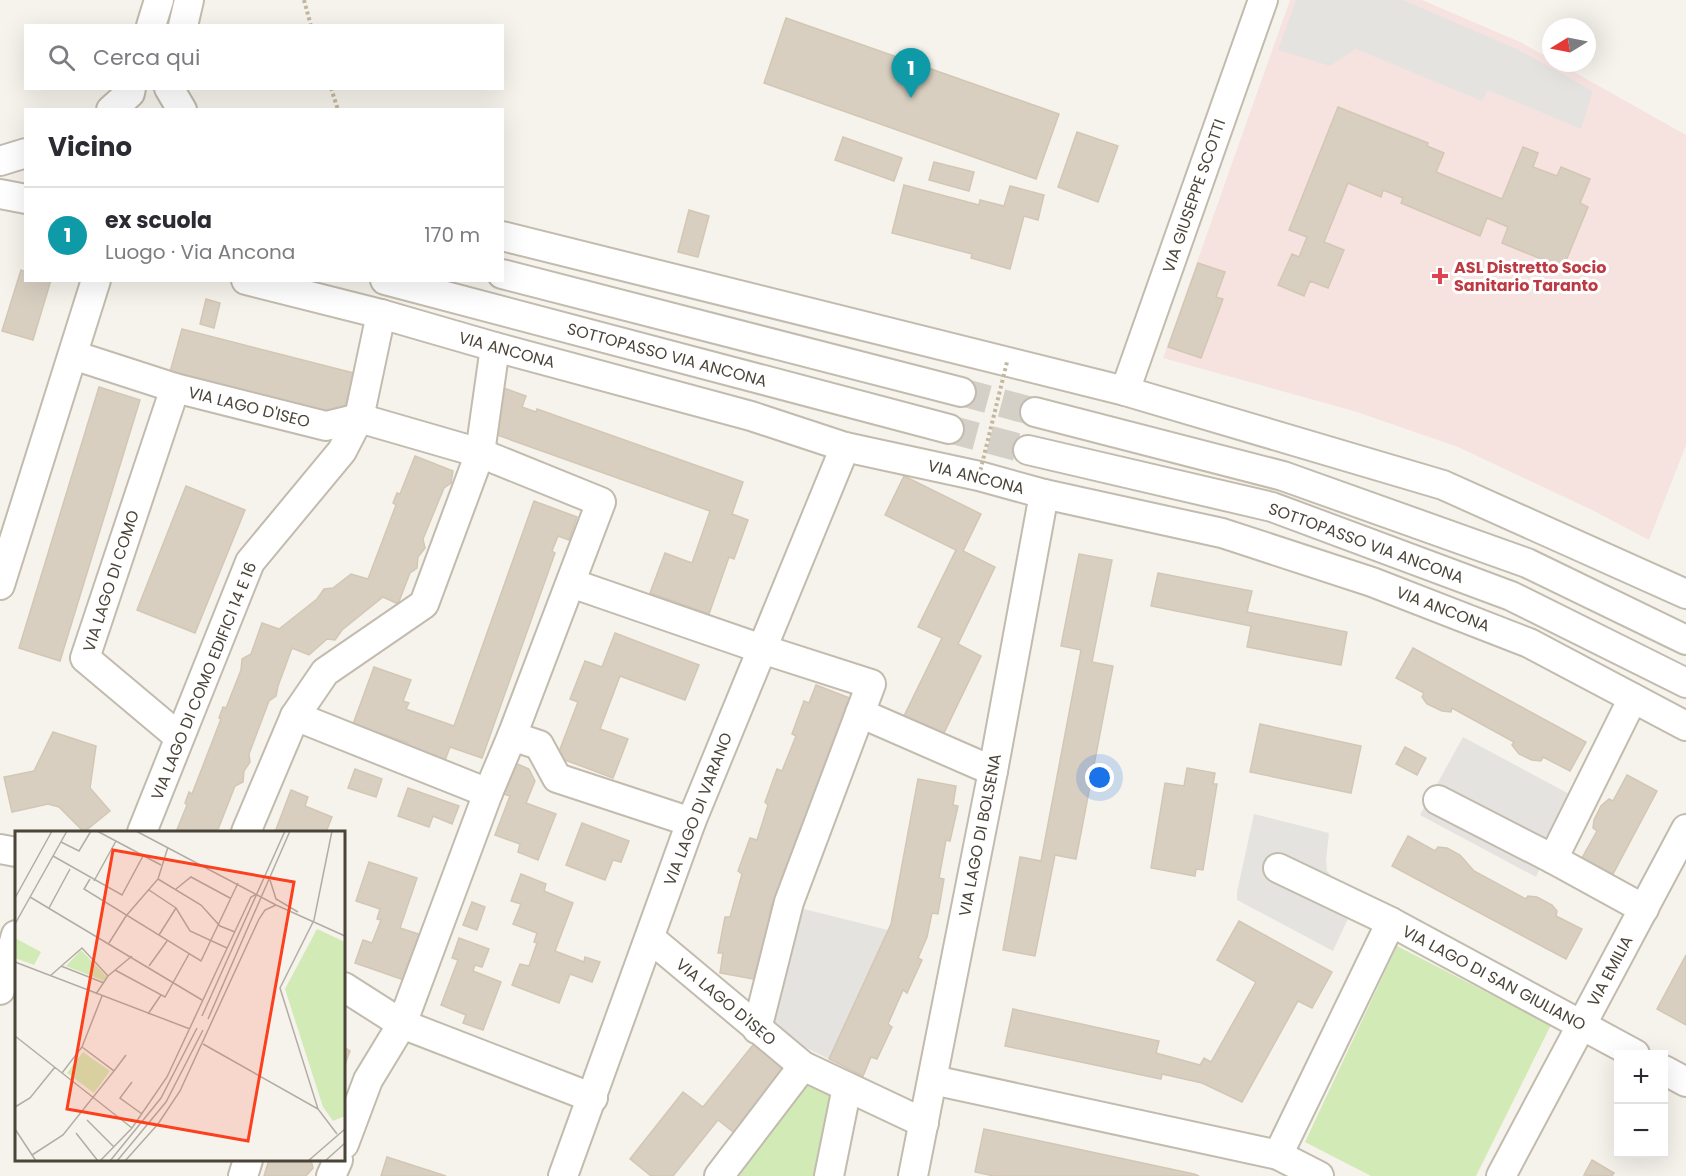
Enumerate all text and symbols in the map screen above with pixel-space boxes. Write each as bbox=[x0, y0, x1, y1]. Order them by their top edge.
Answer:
north arrow bbox=[1542, 18, 1596, 72]
search box bbox=[24, 24, 504, 90]
icon: search bbox=[45, 41, 78, 74]
text: Cerca qui bbox=[93, 42, 200, 73]
pin: 1 bbox=[892, 48, 930, 98]
street label: VIA GIUSEPPE SCOTTI bbox=[1157, 116, 1231, 276]
text: Vicino bbox=[48, 129, 132, 165]
text: ex scuola bbox=[105, 205, 212, 236]
text: 1 bbox=[64, 221, 71, 249]
text: 170 m bbox=[424, 221, 480, 249]
text: Luogo · Via Ancona bbox=[105, 238, 295, 266]
place label: ASL Distretto Socio Sanitario Taranto bbox=[1454, 256, 1606, 297]
marker: ASL Distretto Socio Sanitario Taranto bbox=[1431, 267, 1449, 285]
street label: SOTTOPASSO VIA ANCONA bbox=[564, 317, 770, 393]
street label: VIA ANCONA bbox=[456, 326, 558, 374]
street label: VIA LAGO D'ISEO bbox=[186, 381, 312, 433]
street label: VIA ANCONA bbox=[925, 454, 1027, 500]
street label: SOTTOPASSO VIA ANCONA bbox=[1265, 497, 1467, 589]
street label: VIA LAGO DI COMO bbox=[77, 507, 145, 655]
street label: VIA LAGO DI COMO EDIFICI 14 E 16 bbox=[146, 558, 262, 804]
street label: VIA ANCONA bbox=[1393, 581, 1493, 638]
street label: VIA LAGO DI VARANO bbox=[658, 729, 738, 889]
street label: VIA LAGO DI BOLSENA bbox=[953, 751, 1007, 918]
your location bbox=[1085, 763, 1114, 792]
inset map bbox=[15, 831, 345, 1161]
street label: VIA LAGO DI SAN GIULIANO bbox=[1398, 920, 1590, 1036]
street label: VIA EMILIA bbox=[1582, 931, 1638, 1011]
street label: VIA LAGO D'ISEO bbox=[671, 953, 781, 1051]
map controls bbox=[1614, 1050, 1668, 1158]
button: + bbox=[1614, 1050, 1668, 1104]
button: − bbox=[1614, 1104, 1668, 1158]

